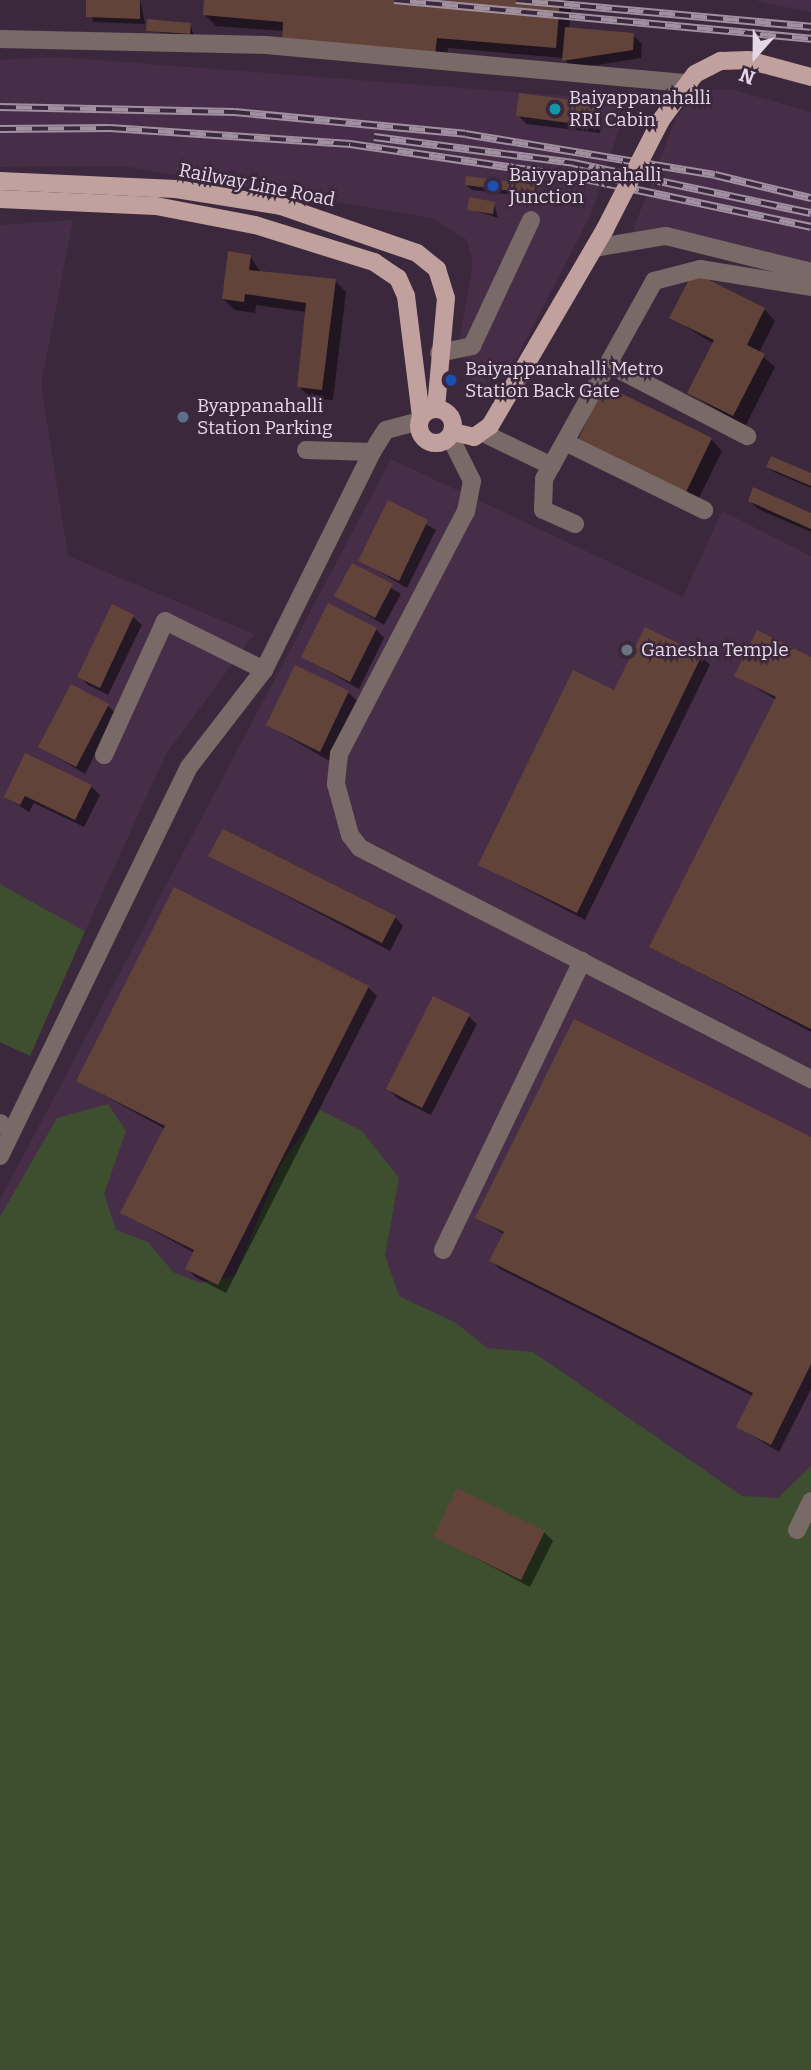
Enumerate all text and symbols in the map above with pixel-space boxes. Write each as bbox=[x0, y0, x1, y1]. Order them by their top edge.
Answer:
north arrow bbox=[720, 21, 790, 91]
text: N bbox=[736, 63, 758, 89]
place label: Baiyappanahalli RRI Cabin bbox=[569, 87, 711, 131]
marker: Baiyappanahalli RRI Cabin bbox=[547, 101, 563, 117]
street label: Railway Line Road bbox=[177, 159, 337, 211]
place label: Baiyyappanahalli Junction bbox=[509, 164, 661, 208]
marker: Baiyyappanahalli Junction bbox=[483, 176, 503, 196]
place label: Baiyappanahalli Metro Station Back Gate bbox=[465, 358, 663, 402]
marker: Baiyappanahalli Metro Station Back Gate bbox=[443, 372, 459, 388]
place label: Byappanahalli Station Parking bbox=[197, 395, 333, 439]
marker: Byappanahalli Station Parking bbox=[175, 409, 191, 425]
place label: Ganesha Temple bbox=[641, 639, 789, 661]
marker: Ganesha Temple bbox=[619, 642, 635, 658]

